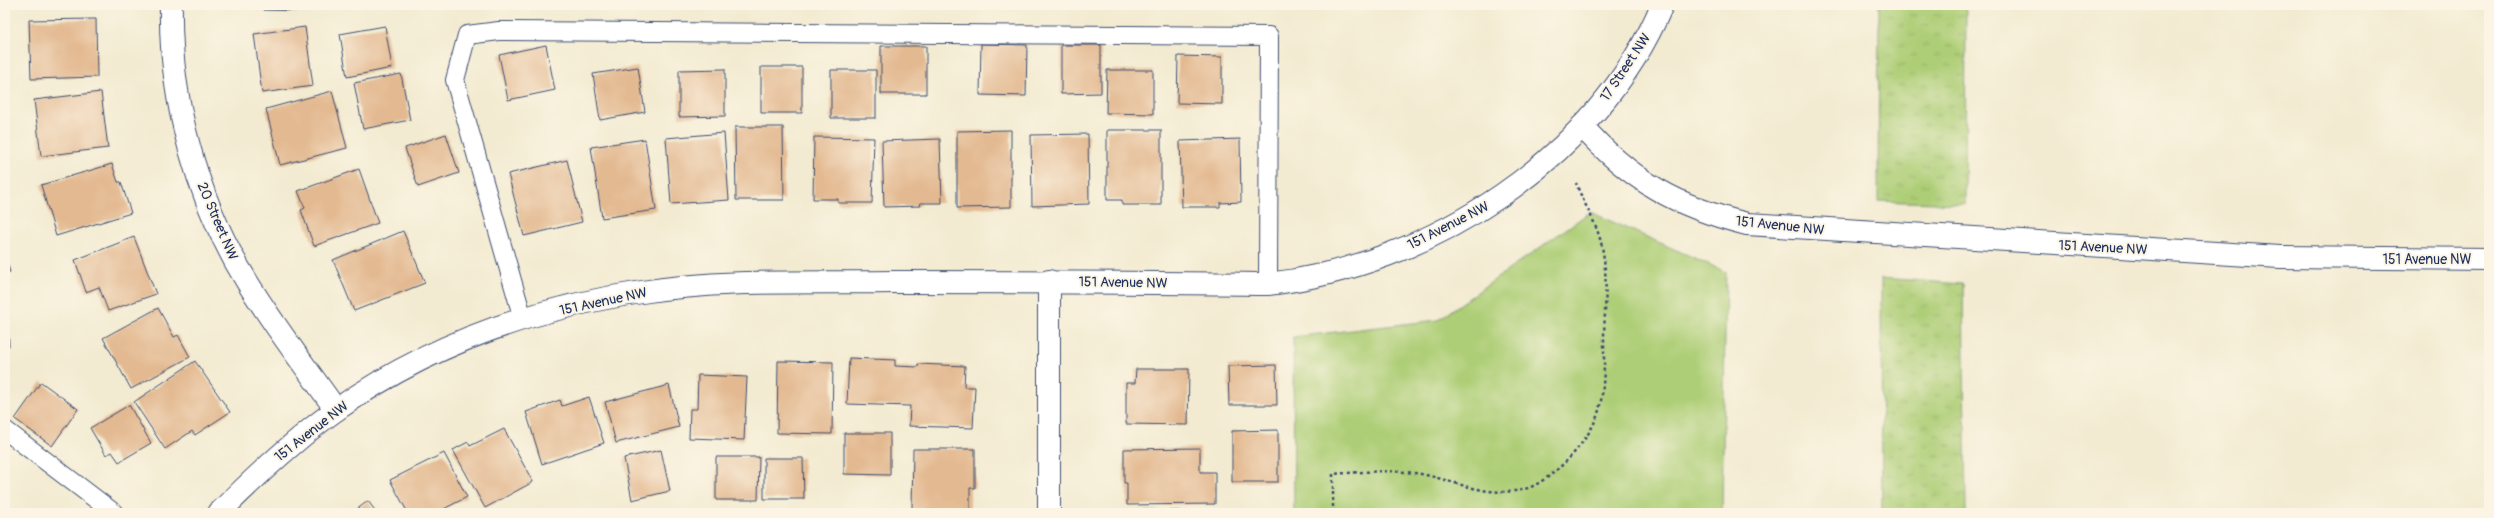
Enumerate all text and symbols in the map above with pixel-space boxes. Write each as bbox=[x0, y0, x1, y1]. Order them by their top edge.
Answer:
street label: 17 Street NW bbox=[1596, 30, 1654, 105]
street label: 20 Street NW bbox=[194, 180, 242, 263]
street label: 151 Avenue NW bbox=[1405, 198, 1492, 253]
street label: 151 Avenue NW bbox=[1735, 212, 1825, 239]
street label: 151 Avenue NW bbox=[2058, 237, 2148, 258]
street label: 151 Avenue NW bbox=[2382, 251, 2472, 268]
street label: 151 Avenue NW bbox=[1078, 273, 1168, 292]
street label: 151 Avenue NW bbox=[558, 284, 648, 319]
street label: 151 Avenue NW bbox=[271, 397, 352, 466]

